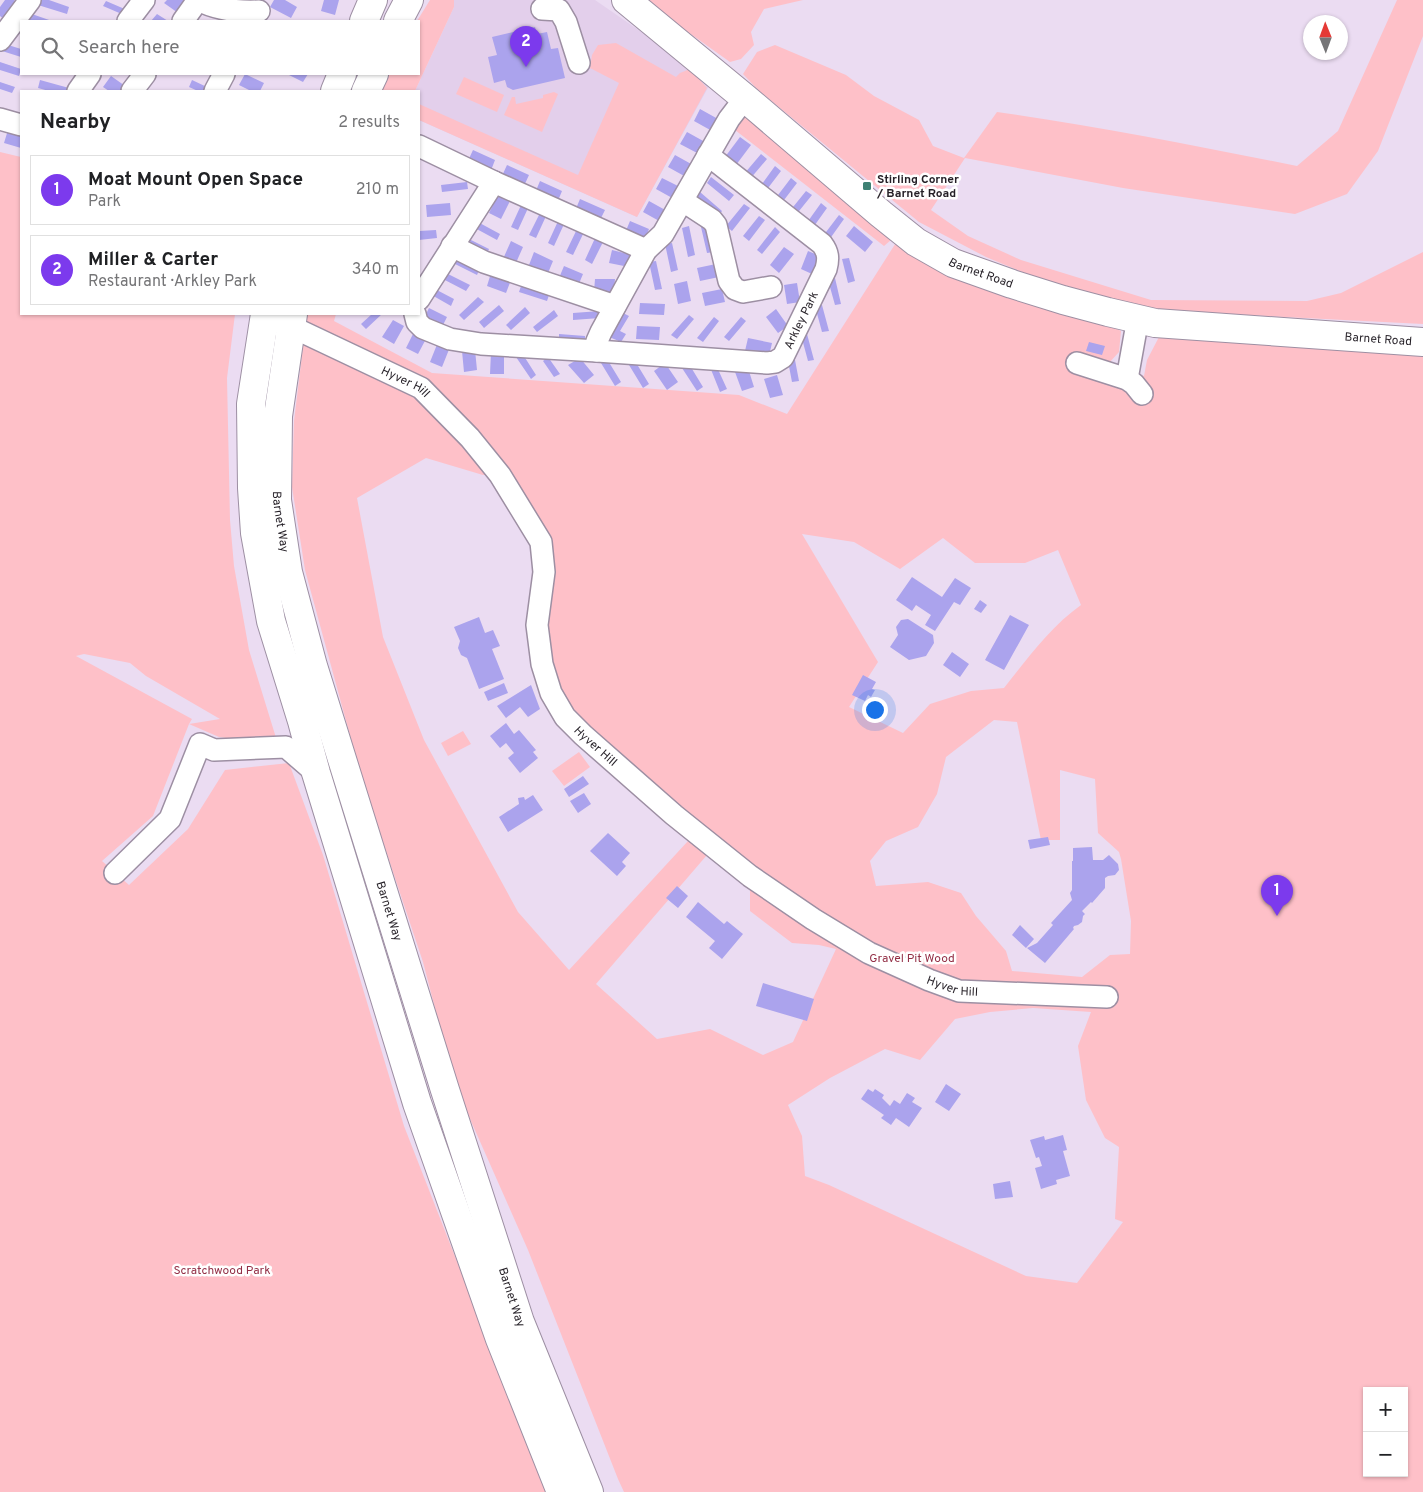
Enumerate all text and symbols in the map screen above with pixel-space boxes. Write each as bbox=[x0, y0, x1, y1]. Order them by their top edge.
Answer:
north arrow bbox=[1303, 15, 1348, 60]
search box bbox=[20, 20, 420, 75]
pin: 2 bbox=[510, 26, 542, 67]
icon: search bbox=[38, 34, 66, 62]
text: Search here bbox=[78, 36, 180, 60]
text: Nearby bbox=[40, 109, 111, 136]
text: 2 results bbox=[338, 113, 400, 133]
text: Moat Mount Open Space bbox=[88, 168, 303, 192]
place label: Stirling Corner / Barnet Road bbox=[876, 172, 959, 202]
text: 1 bbox=[54, 180, 60, 200]
text: 210 m bbox=[356, 180, 399, 200]
marker: Stirling Corner / Barnet Road bbox=[861, 180, 873, 192]
text: Park bbox=[88, 192, 121, 212]
text: Miller & Carter bbox=[88, 248, 218, 272]
street label: Barnet Road bbox=[945, 255, 1015, 293]
text: 2 bbox=[52, 260, 62, 280]
text: 340 m bbox=[352, 260, 399, 280]
text: Restaurant · Arkley Park bbox=[88, 272, 257, 292]
street label: Arkley Park bbox=[781, 289, 823, 352]
street label: Barnet Road bbox=[1344, 329, 1412, 350]
street label: Hyver Hill bbox=[378, 363, 433, 401]
street label: Barnet Way bbox=[268, 491, 292, 554]
your location bbox=[862, 697, 888, 723]
street label: Hyver Hill bbox=[570, 723, 620, 770]
pin: 1 bbox=[1261, 875, 1293, 916]
street label: Barnet Way bbox=[372, 880, 405, 943]
park label: Gravel Pit Wood bbox=[869, 951, 955, 967]
street label: Hyver Hill bbox=[924, 973, 978, 1001]
park label: Scratchwood Park bbox=[173, 1263, 271, 1279]
street label: Barnet Way bbox=[494, 1266, 528, 1330]
map controls bbox=[1363, 1387, 1408, 1477]
button: + bbox=[1363, 1387, 1408, 1432]
button: − bbox=[1363, 1432, 1408, 1477]

